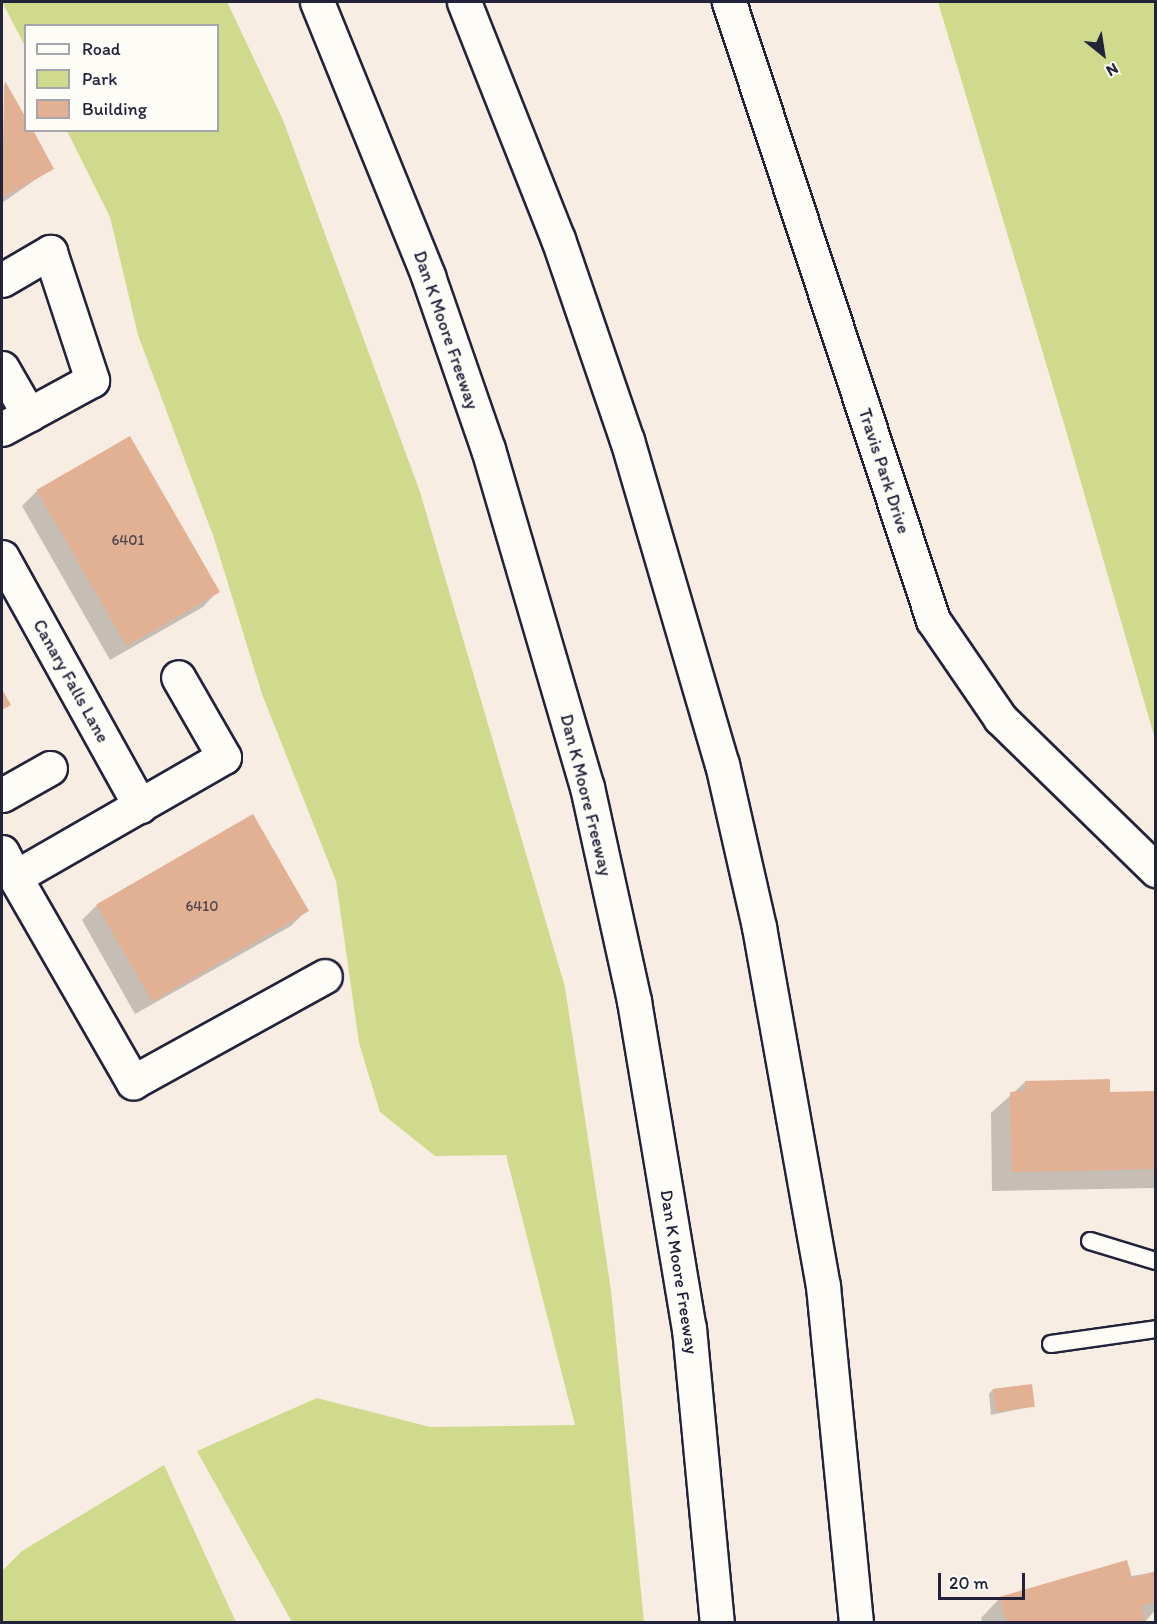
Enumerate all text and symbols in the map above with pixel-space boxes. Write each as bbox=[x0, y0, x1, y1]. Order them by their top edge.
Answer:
legend bbox=[24, 24, 219, 132]
north arrow bbox=[1073, 24, 1133, 84]
text: Road bbox=[82, 38, 121, 60]
text: N bbox=[1103, 59, 1122, 81]
text: Park bbox=[82, 68, 117, 90]
text: Building bbox=[82, 98, 147, 120]
street label: Dan K Moore Freeway bbox=[409, 248, 483, 412]
street label: Travis Park Drive bbox=[854, 406, 914, 536]
house number: 6401 bbox=[111, 532, 145, 550]
street label: Canary Falls Lane bbox=[28, 616, 114, 746]
street label: Dan K Moore Freeway bbox=[555, 711, 617, 879]
house number: 6410 bbox=[185, 898, 219, 916]
street label: Dan K Moore Freeway bbox=[655, 1188, 703, 1356]
scale bar bbox=[941, 1561, 1028, 1599]
text: 20 m bbox=[949, 1572, 989, 1594]

